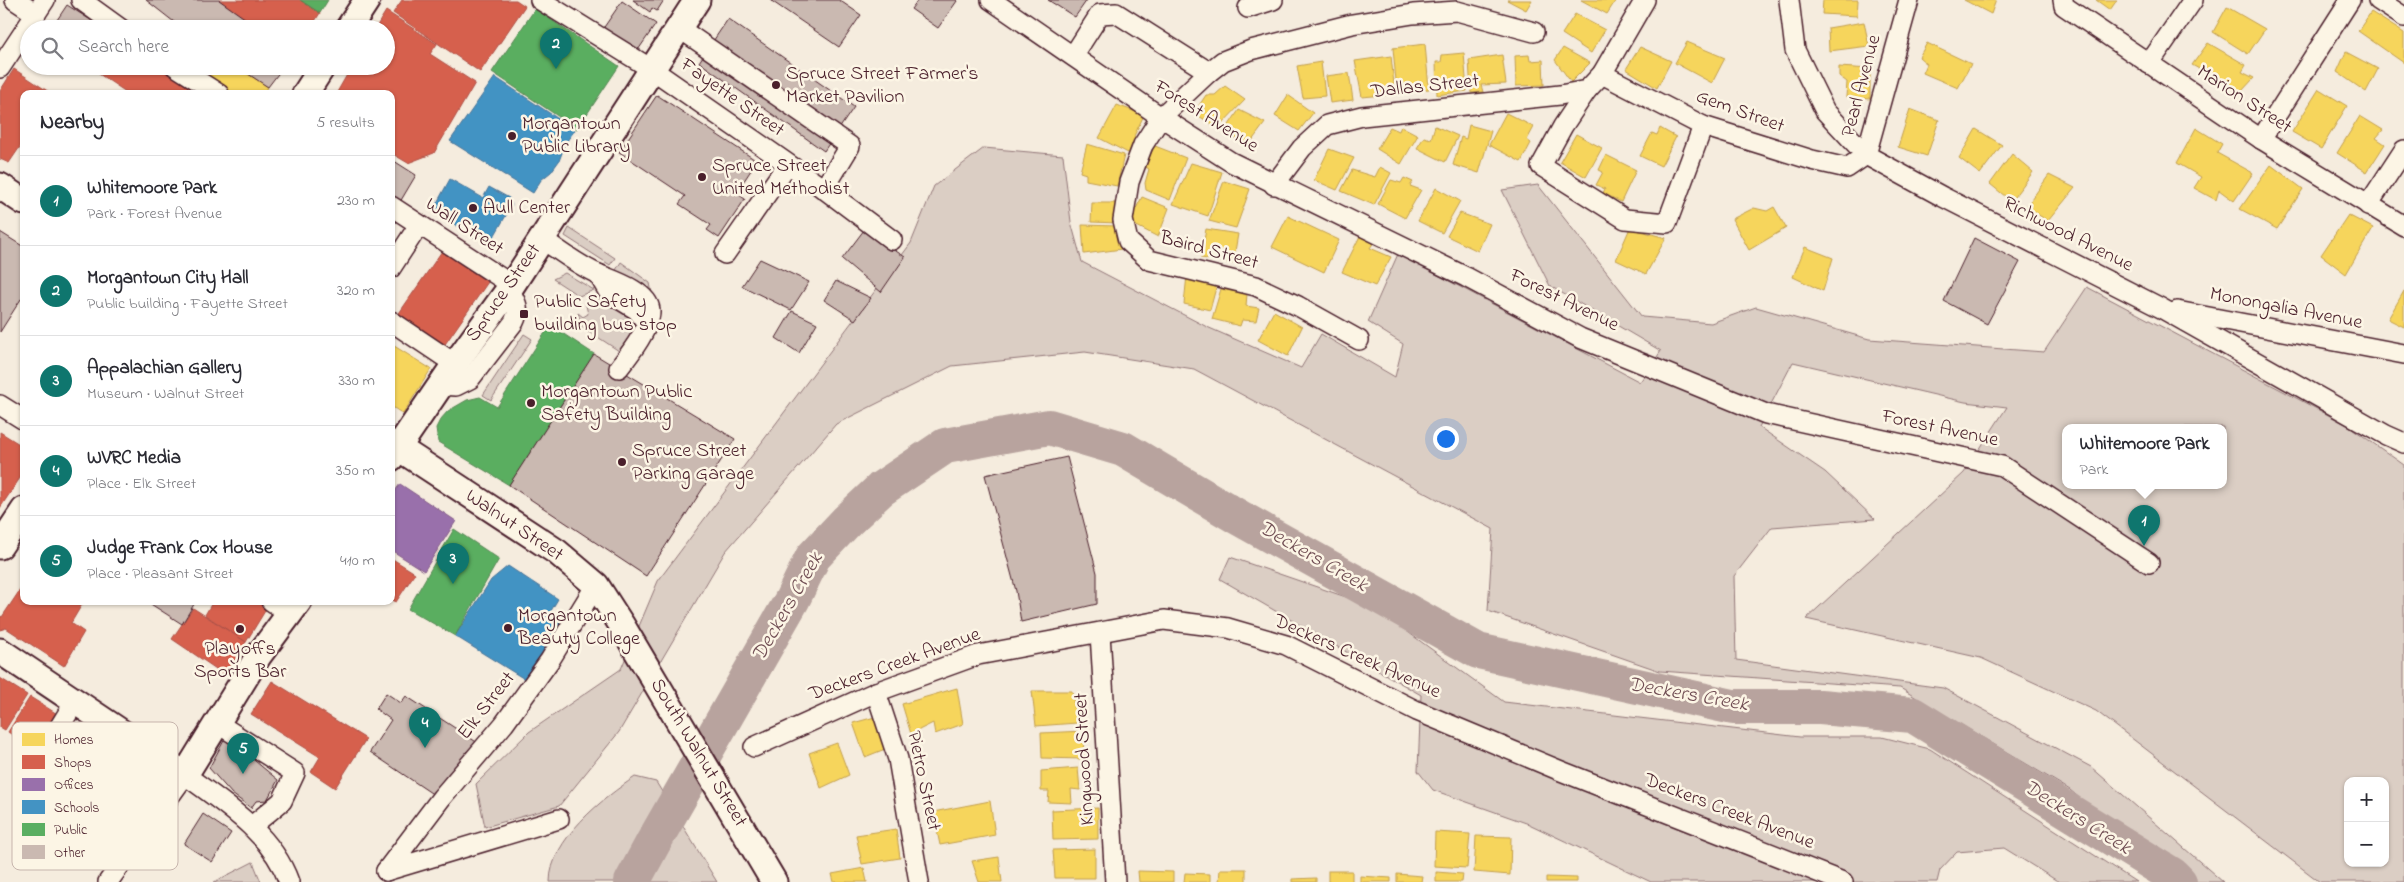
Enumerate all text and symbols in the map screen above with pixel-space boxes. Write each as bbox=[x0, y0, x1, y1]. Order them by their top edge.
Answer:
search box bbox=[20, 20, 395, 75]
pin: 2 bbox=[540, 28, 572, 69]
street label: Pearl Avenue bbox=[1834, 32, 1890, 140]
icon: search bbox=[38, 34, 66, 62]
text: Search here bbox=[78, 34, 169, 61]
street label: Fayette Street bbox=[673, 51, 790, 145]
street label: Marion Street bbox=[2191, 58, 2298, 142]
place label: Spruce Street Farmer's Market Pavilion bbox=[786, 60, 978, 112]
street label: Dallas Street bbox=[1368, 67, 1481, 107]
street label: Forest Avenue bbox=[1147, 73, 1264, 161]
marker: Spruce Street Farmer's Market Pavilion bbox=[770, 79, 782, 91]
street label: Gem Street bbox=[1692, 83, 1789, 142]
text: Nearby bbox=[40, 108, 104, 138]
place label: Morgantown Public Library bbox=[522, 110, 630, 162]
text: 5 results bbox=[316, 111, 375, 135]
marker: Morgantown Public Library bbox=[506, 130, 518, 142]
place label: Spruce Street United Methodist bbox=[712, 152, 850, 204]
marker: Spruce Street United Methodist bbox=[696, 171, 708, 183]
text: Whitemoore Park bbox=[87, 175, 217, 202]
text: 1 bbox=[53, 189, 59, 213]
text: 230 m bbox=[337, 189, 375, 213]
street label: Richwood Avenue bbox=[1998, 190, 2138, 280]
street label: Wall Street bbox=[419, 191, 509, 263]
place label: Aull Center bbox=[483, 194, 571, 223]
text: Park · Forest Avenue bbox=[87, 202, 222, 226]
marker: Aull Center bbox=[467, 202, 479, 214]
street label: Baird Street bbox=[1156, 224, 1262, 278]
street label: Spruce Street bbox=[459, 238, 549, 348]
street label: Forest Avenue bbox=[1504, 262, 1624, 340]
text: Morgantown City Hall bbox=[87, 265, 249, 292]
text: 2 bbox=[52, 279, 60, 303]
text: 320 m bbox=[337, 279, 375, 303]
street label: Monongalia Avenue bbox=[2207, 280, 2365, 339]
place label: Public Safety building bus stop bbox=[534, 288, 677, 341]
text: Public building · Fayette Street bbox=[87, 292, 288, 316]
marker: Public Safety building bus stop bbox=[518, 308, 530, 320]
text: Appalachian Gallery bbox=[87, 355, 242, 382]
text: 3 bbox=[53, 369, 59, 393]
text: 330 m bbox=[338, 369, 375, 393]
place label: Morgantown Public Safety Building bbox=[541, 378, 692, 431]
text: Museum · Walnut Street bbox=[87, 382, 244, 406]
marker: Morgantown Public Safety Building bbox=[525, 397, 537, 409]
street label: Forest Avenue bbox=[1878, 402, 2001, 456]
popup bbox=[2062, 424, 2227, 489]
your location bbox=[1433, 426, 1459, 452]
text: Whitemoore Park bbox=[2079, 431, 2210, 458]
place label: Spruce Street Parking Garage bbox=[632, 437, 754, 490]
text: WVRC Media bbox=[87, 445, 181, 472]
marker: Spruce Street Parking Garage bbox=[616, 456, 628, 468]
text: Park bbox=[2079, 458, 2108, 482]
text: 4 bbox=[53, 459, 59, 483]
text: 350 m bbox=[336, 459, 375, 483]
text: Place · Elk Street bbox=[87, 472, 196, 496]
street label: Walnut Street bbox=[459, 482, 569, 570]
pin: 1 bbox=[2128, 505, 2160, 546]
water label: Deckers Creek bbox=[1253, 514, 1374, 601]
text: Judge Frank Cox House bbox=[87, 535, 272, 562]
pin: 3 bbox=[437, 543, 469, 584]
water label: Deckers Creek bbox=[745, 546, 832, 667]
text: 5 bbox=[51, 549, 61, 573]
text: 410 m bbox=[340, 549, 375, 573]
text: Place · Pleasant Street bbox=[87, 562, 233, 586]
place label: Morgantown Beauty College bbox=[517, 602, 640, 655]
street label: Deckers Creek Avenue bbox=[1268, 607, 1445, 707]
street label: Deckers Creek Avenue bbox=[804, 621, 985, 710]
marker: Morgantown Beauty College bbox=[502, 622, 514, 634]
marker: Playoffs Sports Bar bbox=[234, 623, 246, 635]
place label: Playoffs Sports Bar bbox=[194, 635, 287, 687]
street label: Elk Street bbox=[451, 665, 523, 746]
water label: Deckers Creek bbox=[1626, 670, 1751, 720]
street label: South Walnut Street bbox=[642, 673, 754, 833]
street label: Kingwood Street bbox=[1067, 692, 1104, 826]
pin: 4 bbox=[409, 707, 441, 748]
legend bbox=[12, 722, 178, 870]
street label: Pietro Street bbox=[898, 728, 948, 834]
text: Homes bbox=[54, 730, 94, 751]
pin: 5 bbox=[227, 733, 259, 774]
text: Shops bbox=[54, 753, 92, 774]
street label: Deckers Creek Avenue bbox=[1639, 766, 1818, 858]
water label: Deckers Creek bbox=[2018, 773, 2137, 863]
text: Offices bbox=[54, 775, 94, 796]
map controls bbox=[2344, 777, 2389, 867]
button: + bbox=[2344, 777, 2389, 822]
text: Schools bbox=[54, 798, 99, 819]
text: Public bbox=[54, 820, 88, 841]
button: − bbox=[2344, 822, 2389, 867]
text: Other bbox=[54, 843, 86, 864]

